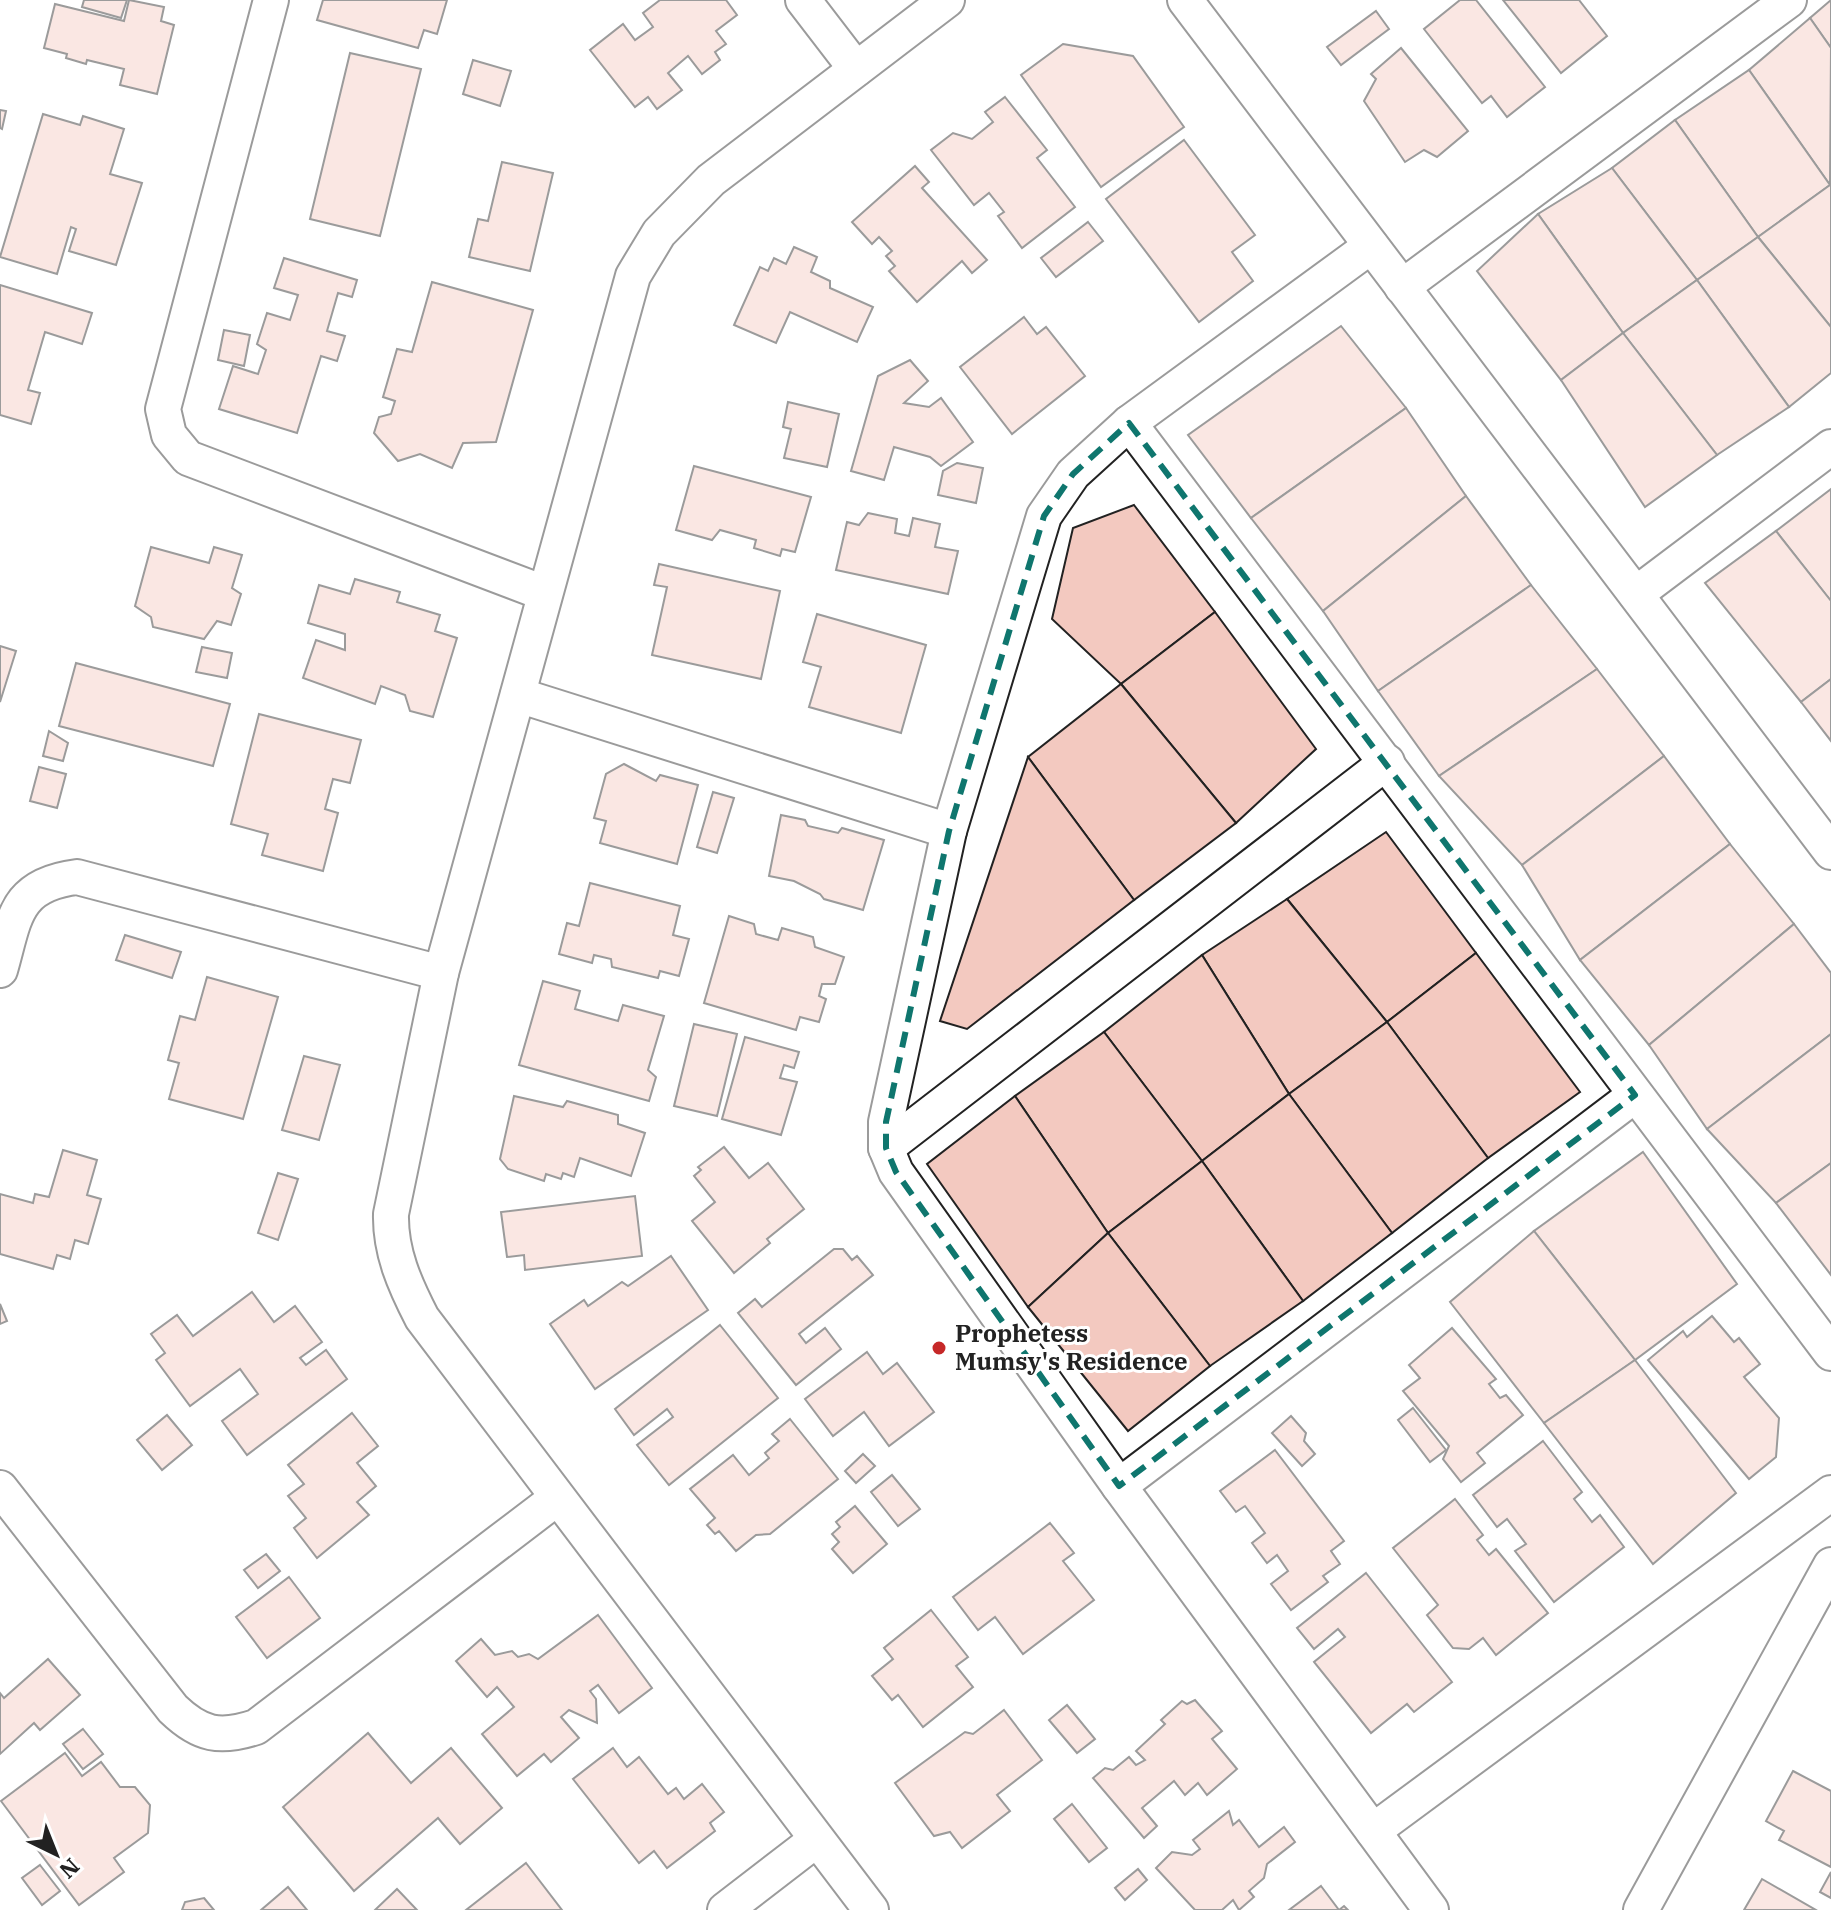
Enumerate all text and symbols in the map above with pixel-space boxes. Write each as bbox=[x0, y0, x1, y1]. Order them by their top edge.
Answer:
place label: Prophetess Mumsy's Residence bbox=[955, 1317, 1188, 1377]
marker: Prophetess Mumsy's Residence bbox=[930, 1339, 948, 1357]
north arrow bbox=[16, 1814, 96, 1894]
text: N bbox=[54, 1852, 86, 1886]

